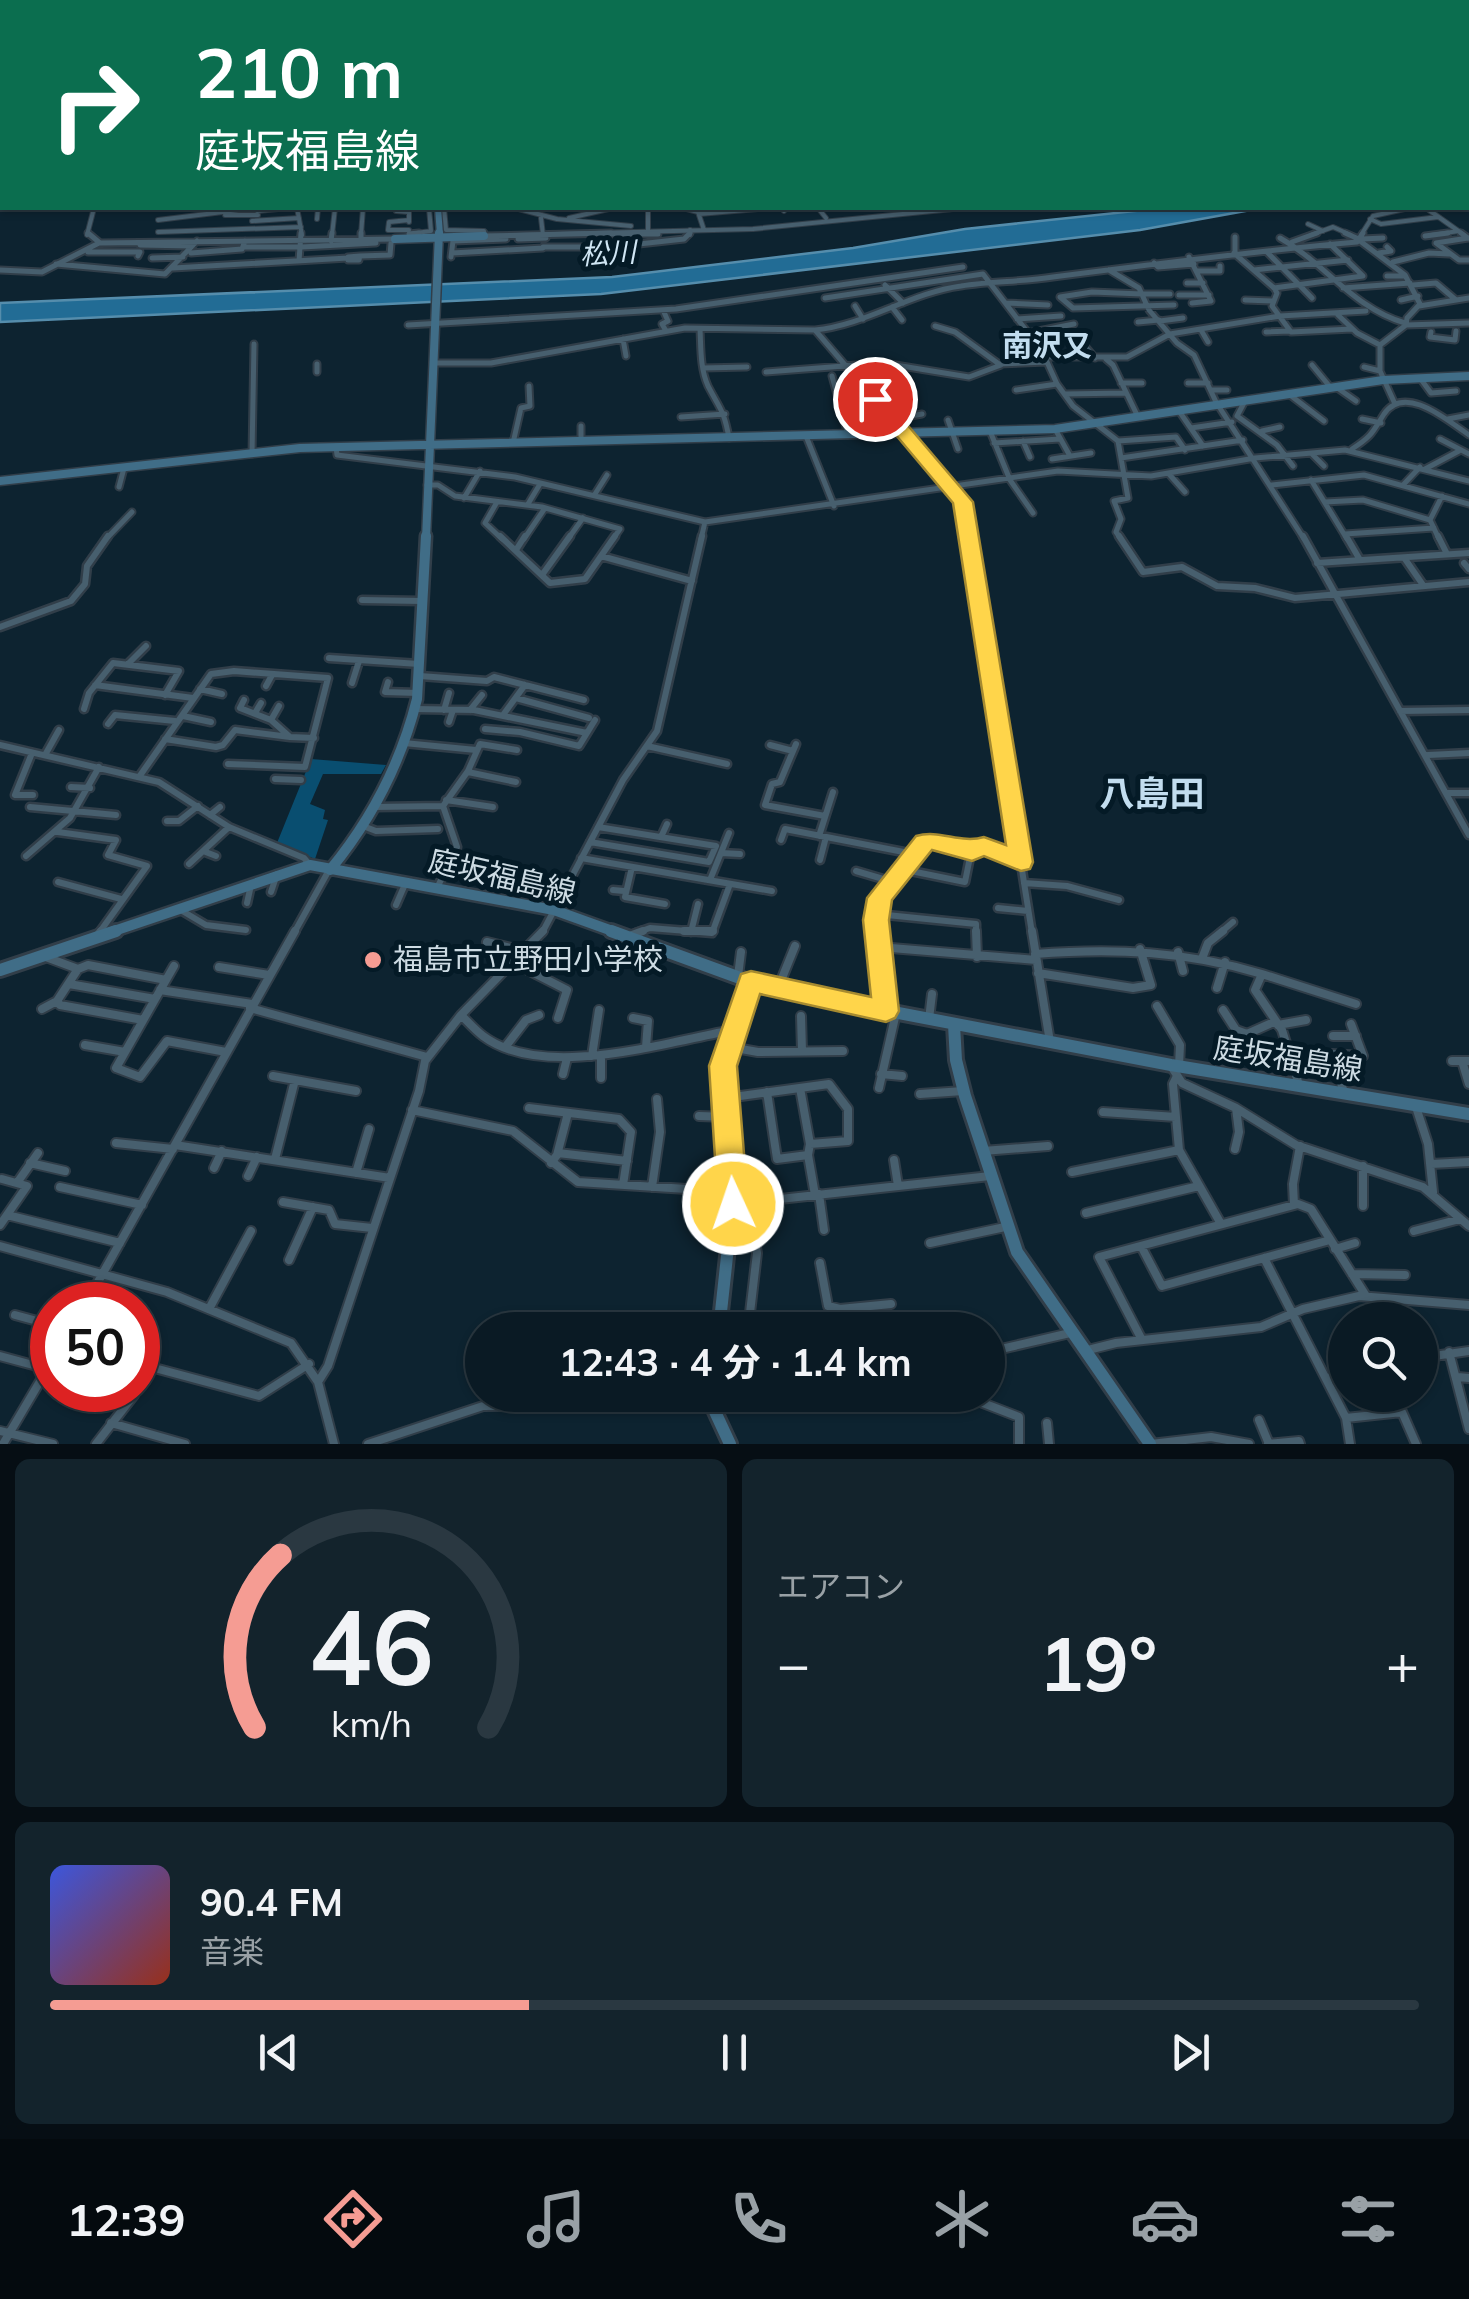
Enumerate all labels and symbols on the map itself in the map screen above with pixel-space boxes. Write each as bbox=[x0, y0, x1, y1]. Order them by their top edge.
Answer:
water label: 松川 bbox=[579, 233, 640, 271]
district label: 南沢又 bbox=[1002, 326, 1092, 364]
pin bbox=[833, 357, 918, 442]
district label: 八島田 bbox=[1099, 771, 1205, 815]
street label: 庭坂福島線 bbox=[425, 841, 580, 911]
place label: 福島市立野田小学校 bbox=[393, 940, 663, 978]
marker: 福島市立野田小学校 bbox=[362, 949, 384, 971]
street label: 庭坂福島線 bbox=[1211, 1028, 1365, 1089]
position arrow bbox=[681, 1152, 785, 1256]
speed limit sign: 50 bbox=[30, 1282, 160, 1412]

